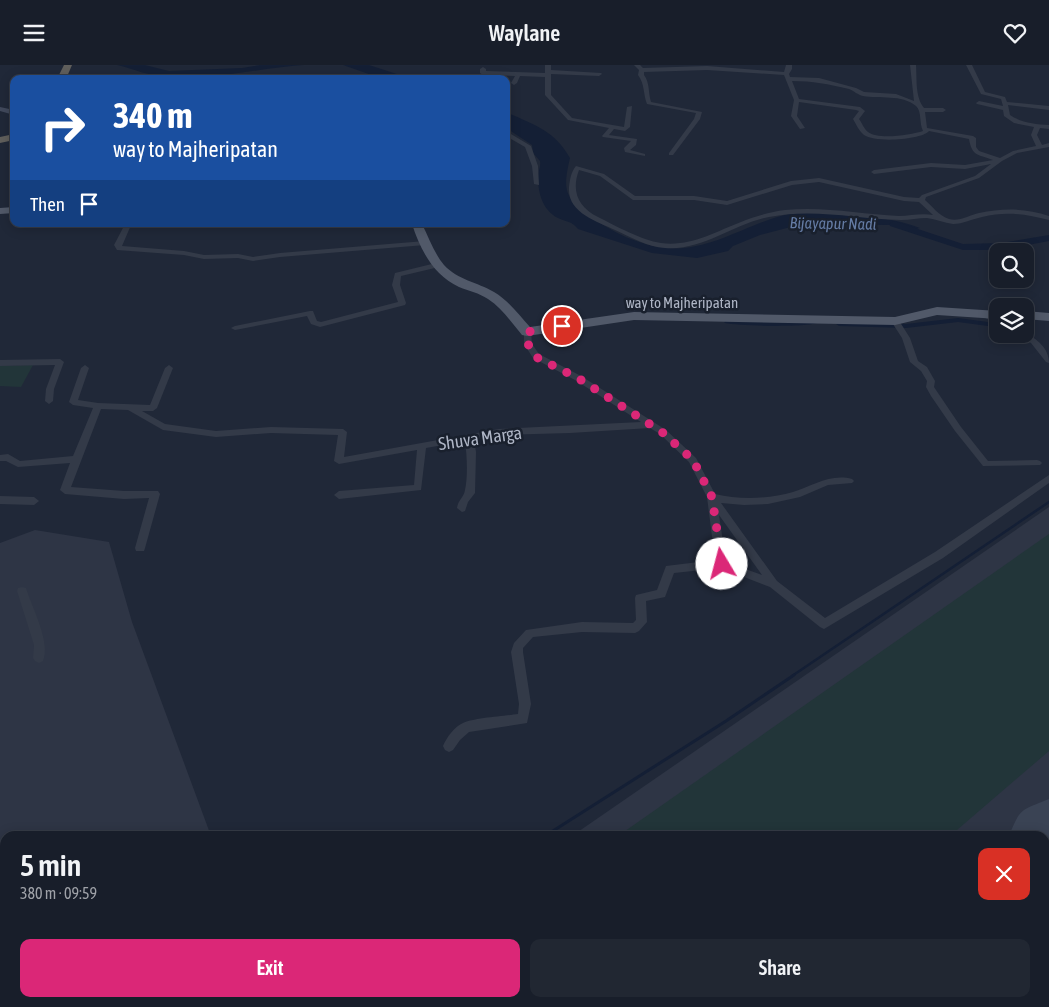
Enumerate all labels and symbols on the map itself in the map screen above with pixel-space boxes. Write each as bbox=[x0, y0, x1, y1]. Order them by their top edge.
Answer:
water label: Bijayapur Nadi bbox=[790, 213, 877, 234]
street label: way to Majheripatan bbox=[626, 294, 738, 311]
pin bbox=[541, 305, 583, 347]
street label: Shuva Marga bbox=[437, 422, 523, 454]
position arrow bbox=[695, 537, 747, 589]

